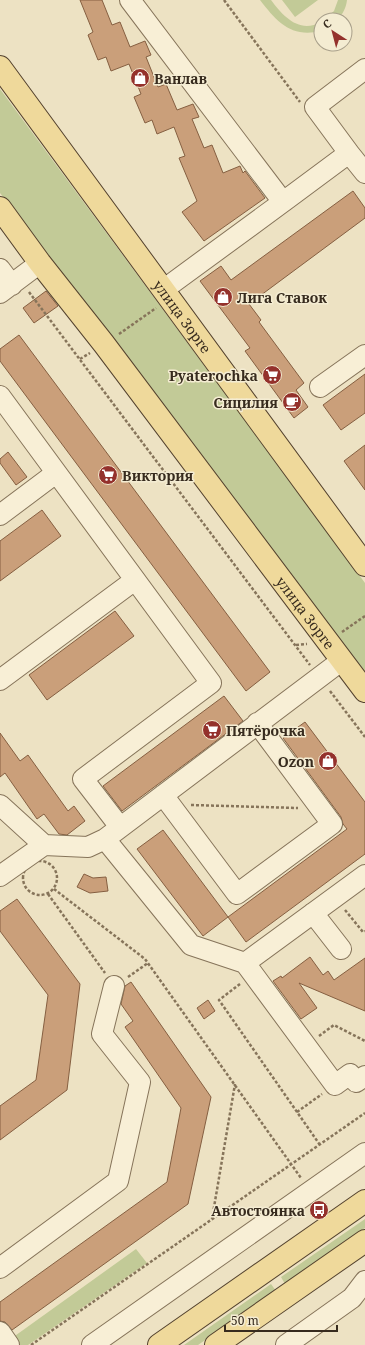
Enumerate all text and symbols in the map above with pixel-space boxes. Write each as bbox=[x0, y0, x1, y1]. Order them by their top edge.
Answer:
north arrow bbox=[313, 12, 353, 52]
text: С bbox=[319, 15, 334, 32]
shop icon: Ванлав bbox=[129, 67, 151, 89]
place label: Ванлав bbox=[154, 69, 207, 88]
street label: улица Зорге bbox=[149, 276, 216, 357]
shop icon: Лига Ставок bbox=[212, 286, 234, 308]
place label: Лига Ставок bbox=[237, 288, 327, 307]
supermarket icon: Pyaterochka bbox=[261, 364, 283, 386]
place label: Pyaterochka bbox=[169, 366, 258, 385]
cafe icon: Сицилия bbox=[281, 391, 303, 413]
place label: Сицилия bbox=[214, 393, 278, 412]
supermarket icon: Виктория bbox=[97, 464, 119, 486]
place label: Виктория bbox=[122, 466, 194, 485]
street label: улица Зорге bbox=[272, 572, 339, 653]
supermarket icon: Пятёрочка bbox=[201, 719, 223, 741]
place label: Пятёрочка bbox=[226, 721, 305, 740]
shop icon: Ozon bbox=[317, 750, 339, 772]
place label: Ozon bbox=[278, 752, 314, 771]
bus stop icon: Автостоянка bbox=[308, 1199, 330, 1221]
place label: Автостоянка bbox=[211, 1201, 305, 1220]
scale bar bbox=[225, 1307, 337, 1333]
text: 50 m bbox=[231, 1312, 259, 1329]

